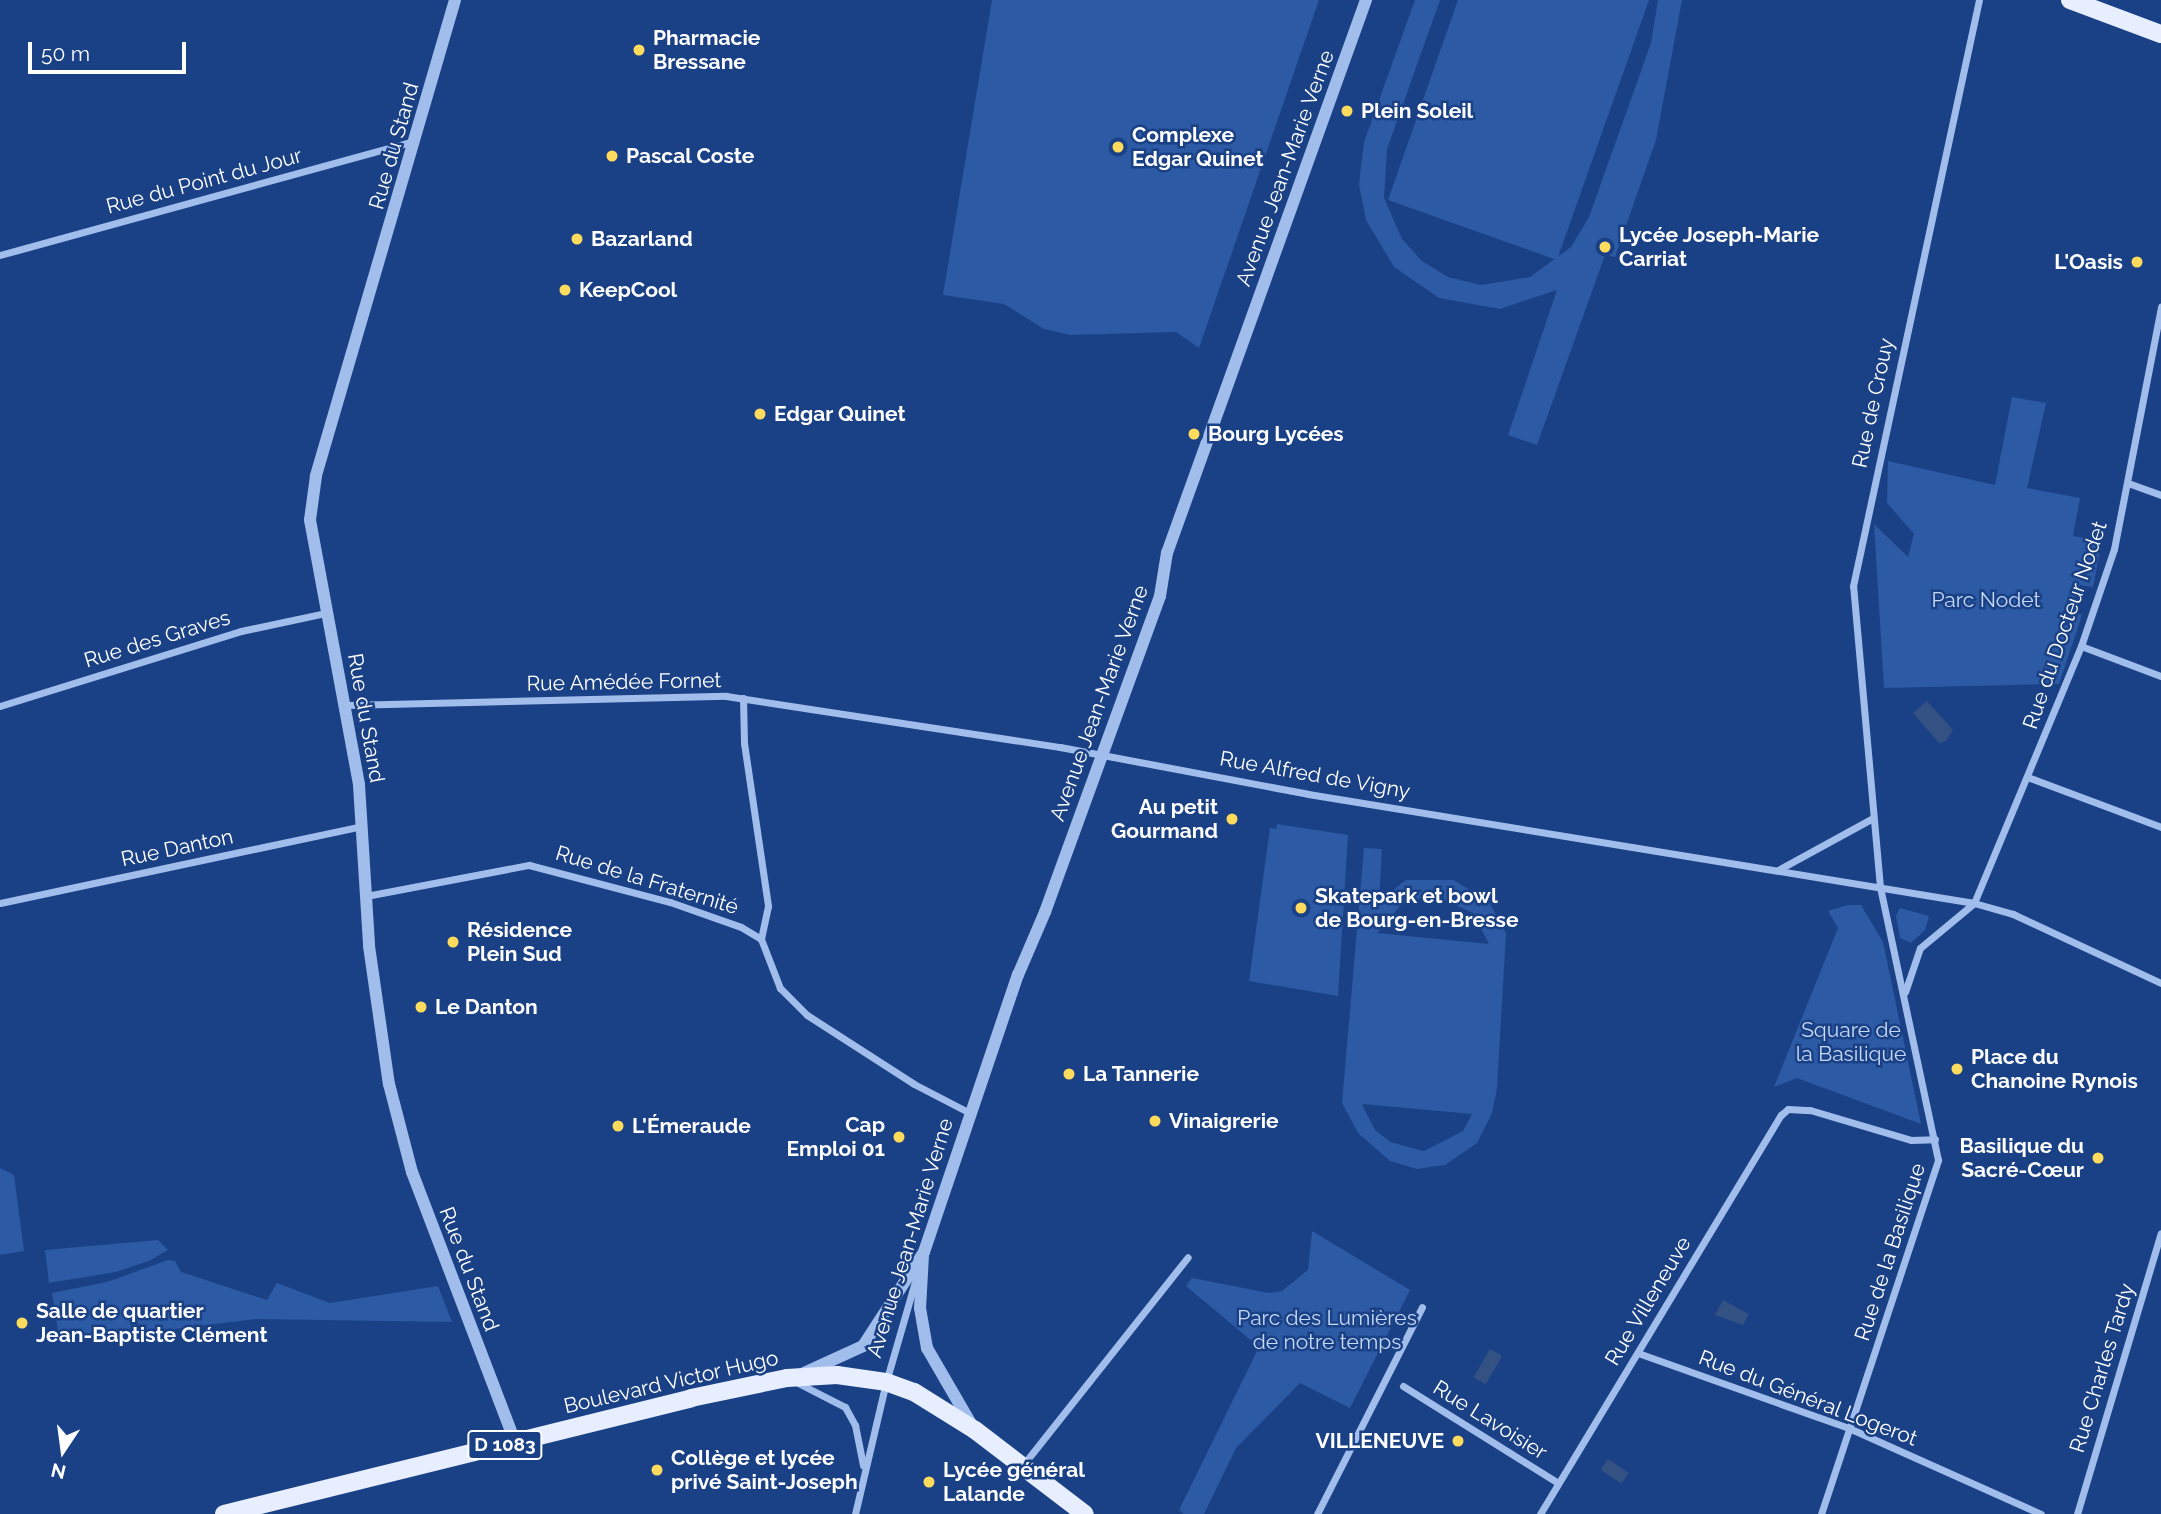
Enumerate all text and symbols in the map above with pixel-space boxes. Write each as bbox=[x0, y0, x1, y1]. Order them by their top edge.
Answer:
place label: Pharmacie Bressane bbox=[653, 25, 760, 75]
scale bar bbox=[32, 28, 189, 72]
text: 50 m bbox=[41, 41, 90, 66]
marker: Pharmacie Bressane bbox=[631, 42, 647, 58]
street label: Avenue Jean-Marie Verne bbox=[1230, 46, 1340, 290]
street label: Rue du Stand bbox=[364, 80, 424, 212]
place label: Plein Soleil bbox=[1361, 98, 1473, 124]
marker: Plein Soleil bbox=[1339, 103, 1355, 119]
place label: Complexe Edgar Quinet bbox=[1132, 122, 1264, 172]
marker: Complexe Edgar Quinet bbox=[1110, 139, 1126, 155]
street label: Rue du Point du Jour bbox=[103, 143, 305, 219]
place label: Pascal Coste bbox=[626, 143, 755, 169]
marker: Pascal Coste bbox=[604, 148, 620, 164]
place label: Lycée Joseph-Marie Carriat bbox=[1619, 222, 1820, 272]
place label: Bazarland bbox=[591, 226, 693, 252]
marker: Bazarland bbox=[569, 231, 585, 247]
marker: Lycée Joseph-Marie Carriat bbox=[1597, 239, 1613, 255]
place label: L'Oasis bbox=[2054, 249, 2123, 275]
marker: L'Oasis bbox=[2129, 254, 2145, 270]
place label: KeepCool bbox=[579, 277, 677, 303]
marker: KeepCool bbox=[557, 282, 573, 298]
street label: Rue de Crouy bbox=[1847, 336, 1899, 470]
place label: Edgar Quinet bbox=[774, 401, 906, 427]
marker: Edgar Quinet bbox=[752, 406, 768, 422]
place label: Bourg Lycées bbox=[1208, 421, 1344, 447]
marker: Bourg Lycées bbox=[1186, 426, 1202, 442]
street label: Rue du Docteur Nodet bbox=[2017, 517, 2113, 733]
street label: Avenue Jean-Marie Verne bbox=[1044, 581, 1154, 825]
park label: Parc Nodet bbox=[1931, 587, 2041, 613]
street label: Rue des Graves bbox=[81, 605, 233, 673]
street label: Rue du Stand bbox=[342, 651, 390, 785]
street label: Rue Amédée Fornet bbox=[526, 668, 722, 696]
street label: Rue Alfred de Vigny bbox=[1217, 746, 1413, 804]
place label: Au petit Gourmand bbox=[1111, 794, 1218, 844]
marker: Au petit Gourmand bbox=[1224, 811, 1240, 827]
street label: Rue Danton bbox=[119, 824, 235, 872]
street label: Rue de la Fraternité bbox=[553, 840, 741, 920]
place label: Skatepark et bowl de Bourg-en-Bresse bbox=[1315, 883, 1518, 933]
marker: Skatepark et bowl de Bourg-en-Bresse bbox=[1293, 900, 1309, 916]
place label: Résidence Plein Sud bbox=[467, 917, 572, 967]
marker: Résidence Plein Sud bbox=[445, 934, 461, 950]
place label: Le Danton bbox=[435, 994, 538, 1020]
marker: Le Danton bbox=[413, 999, 429, 1015]
park label: Square de la Basilique bbox=[1796, 1017, 1906, 1067]
place label: Place du Chanoine Rynois bbox=[1971, 1044, 2138, 1094]
place label: La Tannerie bbox=[1083, 1061, 1200, 1087]
marker: Place du Chanoine Rynois bbox=[1949, 1061, 1965, 1077]
marker: La Tannerie bbox=[1061, 1066, 1077, 1082]
place label: Vinaigrerie bbox=[1169, 1108, 1279, 1134]
place label: Cap Emploi 01 bbox=[787, 1112, 885, 1162]
place label: L'Émeraude bbox=[632, 1113, 751, 1139]
marker: Vinaigrerie bbox=[1147, 1113, 1163, 1129]
street label: Avenue Jean-Marie Verne bbox=[861, 1115, 959, 1361]
marker: L'Émeraude bbox=[610, 1118, 626, 1134]
marker: Cap Emploi 01 bbox=[891, 1129, 907, 1145]
place label: Basilique du Sacré-Cœur bbox=[1959, 1133, 2084, 1183]
marker: Basilique du Sacré-Cœur bbox=[2090, 1150, 2106, 1166]
street label: Rue de la Basilique bbox=[1849, 1160, 1931, 1344]
street label: Rue du Stand bbox=[434, 1203, 504, 1335]
street label: Rue Villeneuve bbox=[1599, 1232, 1697, 1370]
street label: Rue Charles Tardy bbox=[2064, 1280, 2140, 1456]
place label: Salle de quartier Jean-Baptiste Clément bbox=[36, 1298, 267, 1348]
park label: Parc des Lumières de notre temps bbox=[1237, 1305, 1417, 1355]
marker: Salle de quartier Jean-Baptiste Clément bbox=[14, 1315, 30, 1331]
street label: Boulevard Victor Hugo bbox=[561, 1345, 781, 1419]
street label: Rue du Général Logerot bbox=[1695, 1345, 1921, 1451]
street label: Rue Lavoisier bbox=[1428, 1375, 1552, 1465]
north arrow bbox=[28, 1416, 98, 1486]
place label: VILLENEUVE bbox=[1315, 1428, 1444, 1454]
road number: D 1083 bbox=[466, 1429, 544, 1460]
marker: VILLENEUVE bbox=[1450, 1433, 1466, 1449]
place label: Collège et lycée privé Saint-Joseph bbox=[671, 1445, 858, 1495]
place label: Lycée général Lalande bbox=[943, 1457, 1085, 1507]
text: N bbox=[49, 1459, 68, 1484]
marker: Collège et lycée privé Saint-Joseph bbox=[649, 1462, 665, 1478]
marker: Lycée général Lalande bbox=[921, 1474, 937, 1490]

